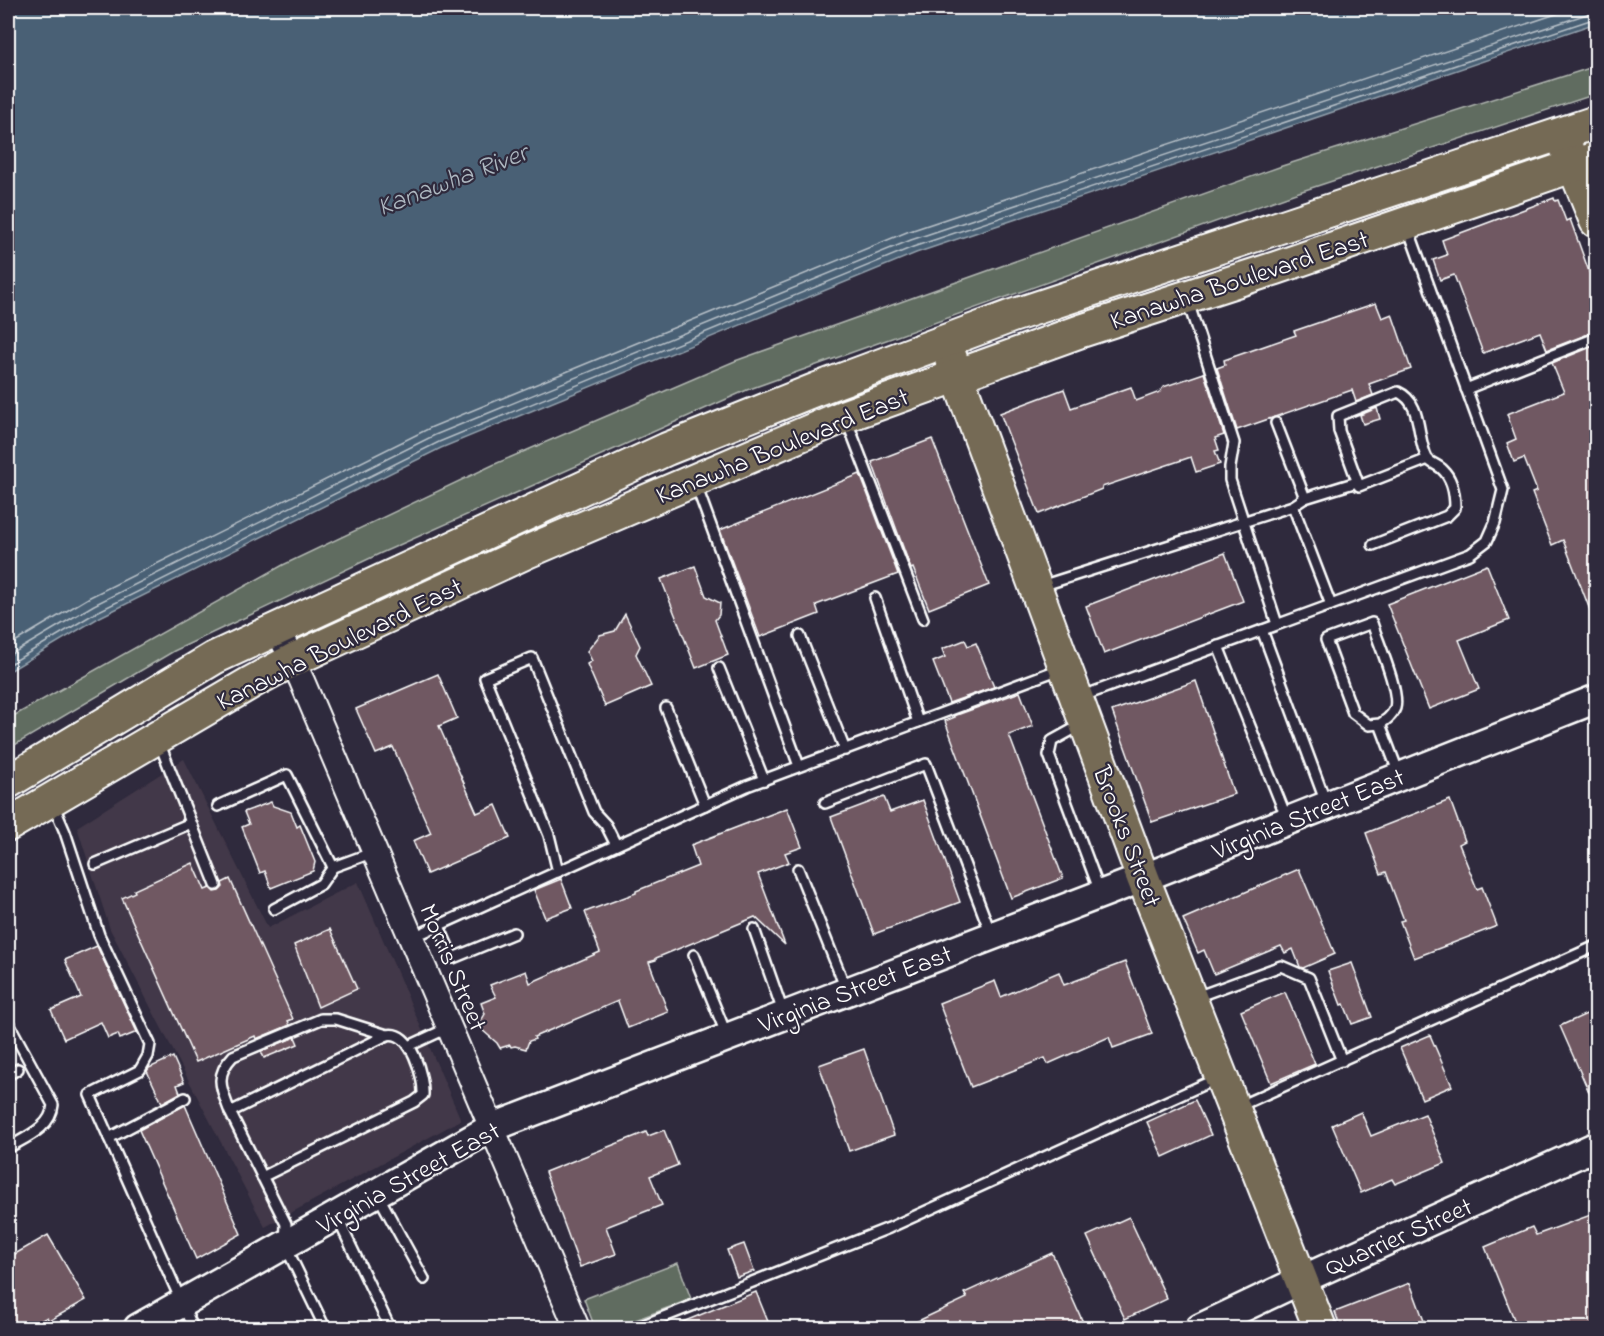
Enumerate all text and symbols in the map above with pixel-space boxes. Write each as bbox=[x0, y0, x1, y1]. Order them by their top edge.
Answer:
water label: Kanawha River bbox=[372, 133, 537, 228]
street label: Kanawha Boulevard East bbox=[1106, 222, 1374, 342]
street label: Kanawha Boulevard East bbox=[651, 380, 916, 516]
street label: Kanawha Boulevard East bbox=[211, 569, 470, 722]
street label: Brooks Street bbox=[1080, 760, 1170, 913]
street label: Virginia Street East bbox=[1206, 760, 1411, 872]
street label: Morris Street bbox=[407, 898, 495, 1038]
street label: Virginia Street East bbox=[753, 936, 959, 1046]
street label: Virginia Street East bbox=[310, 1113, 508, 1246]
street label: Quarrier Street bbox=[1319, 1189, 1479, 1288]

